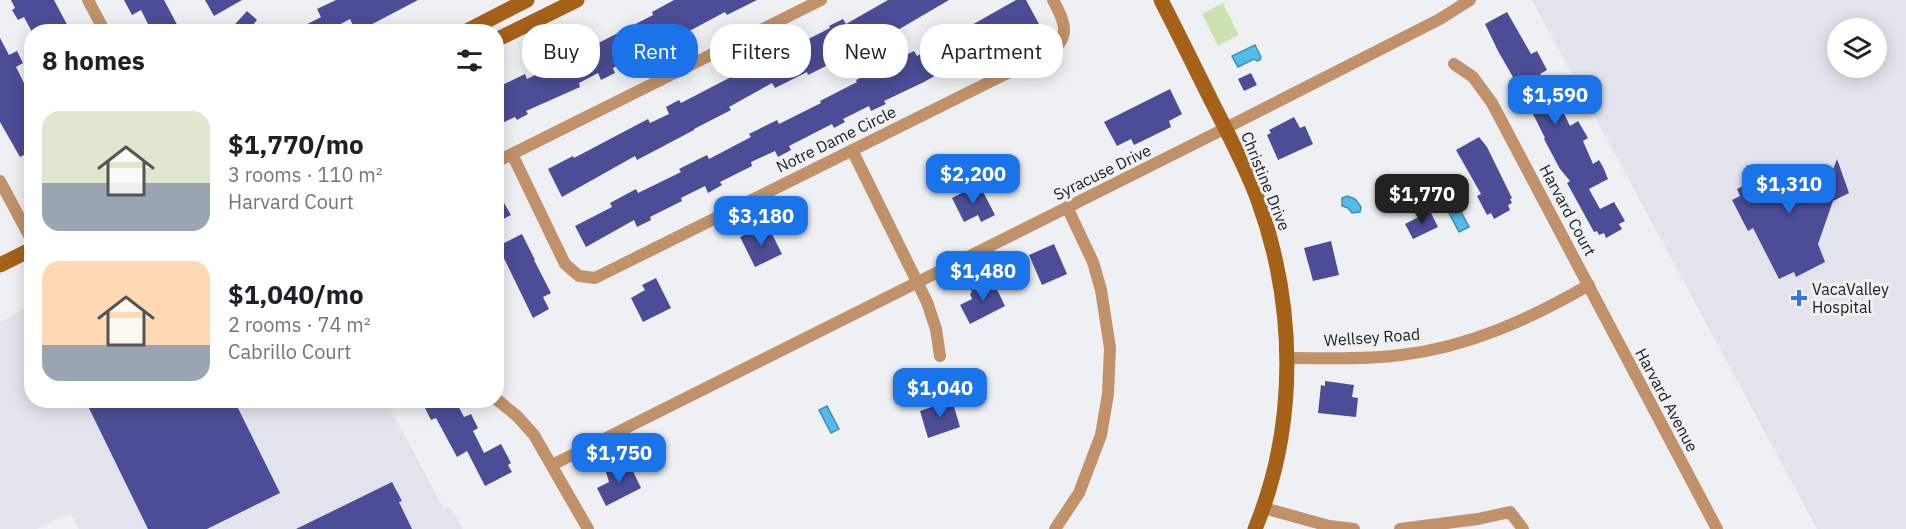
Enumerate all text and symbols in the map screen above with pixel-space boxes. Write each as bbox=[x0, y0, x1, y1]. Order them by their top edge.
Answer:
map controls bbox=[1827, 18, 1887, 78]
button: layers bbox=[1827, 18, 1887, 78]
chip: Buy bbox=[522, 24, 600, 78]
chip: Rent bbox=[612, 24, 698, 78]
chip: Filters bbox=[710, 24, 811, 78]
chip: New bbox=[823, 24, 908, 78]
chip: Apartment bbox=[920, 24, 1063, 78]
text: 8 homes bbox=[42, 43, 145, 77]
icon: filters bbox=[453, 44, 486, 77]
pin: $1,590 bbox=[1506, 75, 1604, 126]
text: $1,590 bbox=[1522, 81, 1588, 108]
street label: Notre Dame Circle bbox=[773, 101, 899, 177]
text: $1,770/mo bbox=[228, 127, 364, 161]
street label: Christine Drive bbox=[1237, 129, 1295, 234]
icon: home bbox=[90, 135, 162, 207]
street label: Syracuse Drive bbox=[1050, 140, 1154, 204]
pin: $2,200 bbox=[924, 154, 1022, 205]
text: $2,200 bbox=[940, 160, 1006, 187]
text: 3 rooms · 110 m² bbox=[228, 161, 383, 188]
street label: Harvard Court bbox=[1536, 161, 1600, 259]
pin: $1,310 bbox=[1740, 164, 1838, 215]
text: $1,310 bbox=[1756, 170, 1822, 197]
pin: $1,770 bbox=[1373, 174, 1471, 225]
text: $1,770 bbox=[1389, 180, 1455, 207]
text: Harvard Court bbox=[228, 188, 354, 215]
pin: $3,180 bbox=[712, 196, 810, 247]
text: $3,180 bbox=[728, 202, 794, 229]
pin: $1,480 bbox=[934, 251, 1032, 302]
text: $1,480 bbox=[950, 257, 1016, 284]
text: $1,040/mo bbox=[228, 277, 364, 311]
place label: VacaValley Hospital bbox=[1812, 279, 1889, 317]
icon: home bbox=[90, 285, 162, 357]
marker: VacaValley Hospital bbox=[1790, 289, 1808, 307]
text: 2 rooms · 74 m² bbox=[228, 311, 371, 338]
street label: Wellsey Road bbox=[1323, 324, 1421, 350]
text: Cabrillo Court bbox=[228, 338, 351, 365]
street label: Harvard Avenue bbox=[1631, 345, 1703, 455]
pin: $1,040 bbox=[891, 368, 989, 419]
text: $1,040 bbox=[907, 374, 973, 401]
pin: $1,750 bbox=[570, 433, 668, 484]
text: $1,750 bbox=[586, 439, 652, 466]

